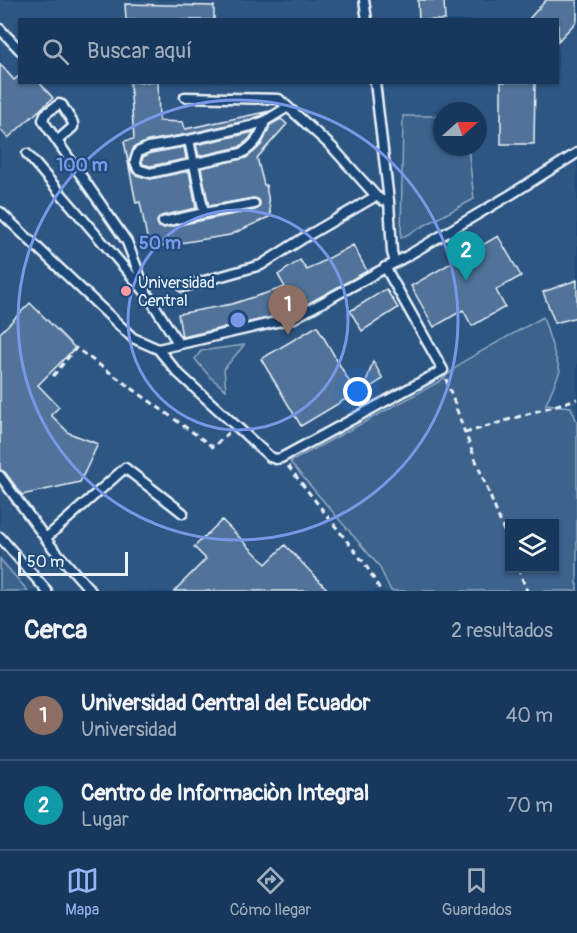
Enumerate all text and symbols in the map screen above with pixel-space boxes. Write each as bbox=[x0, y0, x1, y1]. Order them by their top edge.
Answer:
search box bbox=[18, 18, 559, 84]
icon: search bbox=[39, 35, 72, 68]
text: Buscar aquí bbox=[87, 37, 192, 65]
north arrow bbox=[433, 102, 487, 156]
text: 100 m bbox=[56, 154, 108, 177]
text: 50 m bbox=[139, 232, 181, 255]
pin: 2 bbox=[446, 232, 486, 281]
place label: Universidad Central bbox=[138, 273, 215, 311]
marker: Universidad Central bbox=[119, 284, 133, 298]
pin: 1 bbox=[268, 286, 308, 335]
centre of rings bbox=[228, 310, 248, 330]
your location bbox=[343, 377, 372, 406]
map controls bbox=[505, 519, 559, 573]
button: layers bbox=[505, 519, 559, 573]
scale bar bbox=[18, 549, 128, 576]
text: 50 m bbox=[27, 552, 64, 572]
text: Cerca bbox=[24, 614, 87, 646]
text: 2 resultados bbox=[451, 618, 553, 643]
text: Universidad Central del Ecuador bbox=[81, 689, 370, 717]
text: 1 bbox=[40, 703, 47, 728]
text: 40 m bbox=[506, 703, 553, 728]
text: Universidad bbox=[81, 717, 177, 742]
text: Centro de Informaciòn Integral bbox=[81, 779, 369, 807]
text: 2 bbox=[38, 793, 49, 818]
text: 70 m bbox=[507, 793, 553, 818]
text: Lugar bbox=[81, 807, 129, 832]
tab: Mapa bbox=[65, 864, 99, 920]
tab: Cómo llegar bbox=[230, 864, 311, 920]
tab: Guardados bbox=[442, 864, 512, 920]

